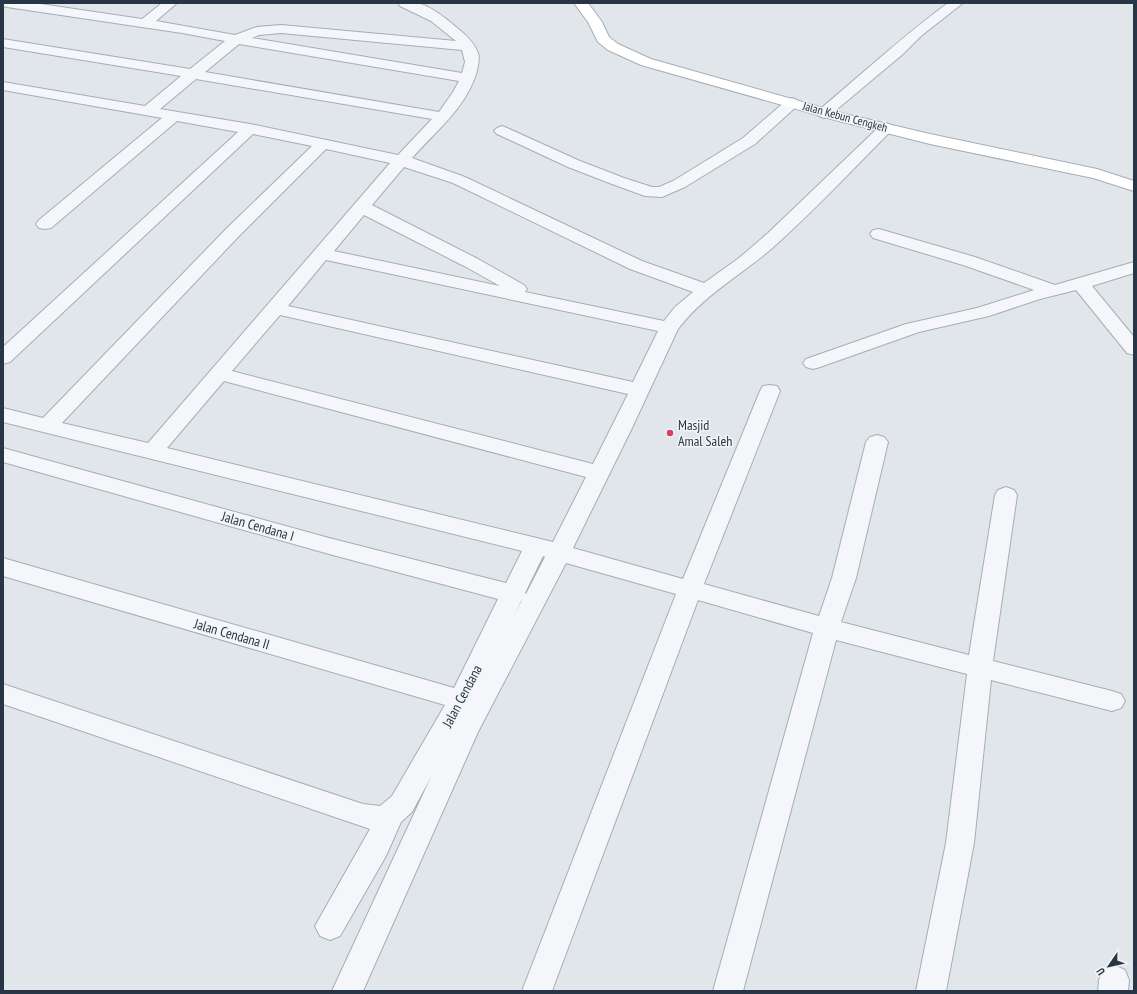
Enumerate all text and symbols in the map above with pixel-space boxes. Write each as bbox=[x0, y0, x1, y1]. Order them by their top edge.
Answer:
street label: Jalan Kebun Cengkeh bbox=[800, 98, 889, 135]
place label: Masjid Amal Saleh bbox=[678, 416, 732, 450]
marker: Masjid Amal Saleh bbox=[665, 428, 675, 438]
street label: Jalan Cendana I bbox=[219, 507, 296, 545]
street label: Jalan Cendana II bbox=[191, 614, 272, 653]
street label: Jalan Cendana bbox=[438, 662, 486, 731]
north arrow bbox=[1089, 946, 1129, 986]
text: U bbox=[1093, 965, 1108, 978]

